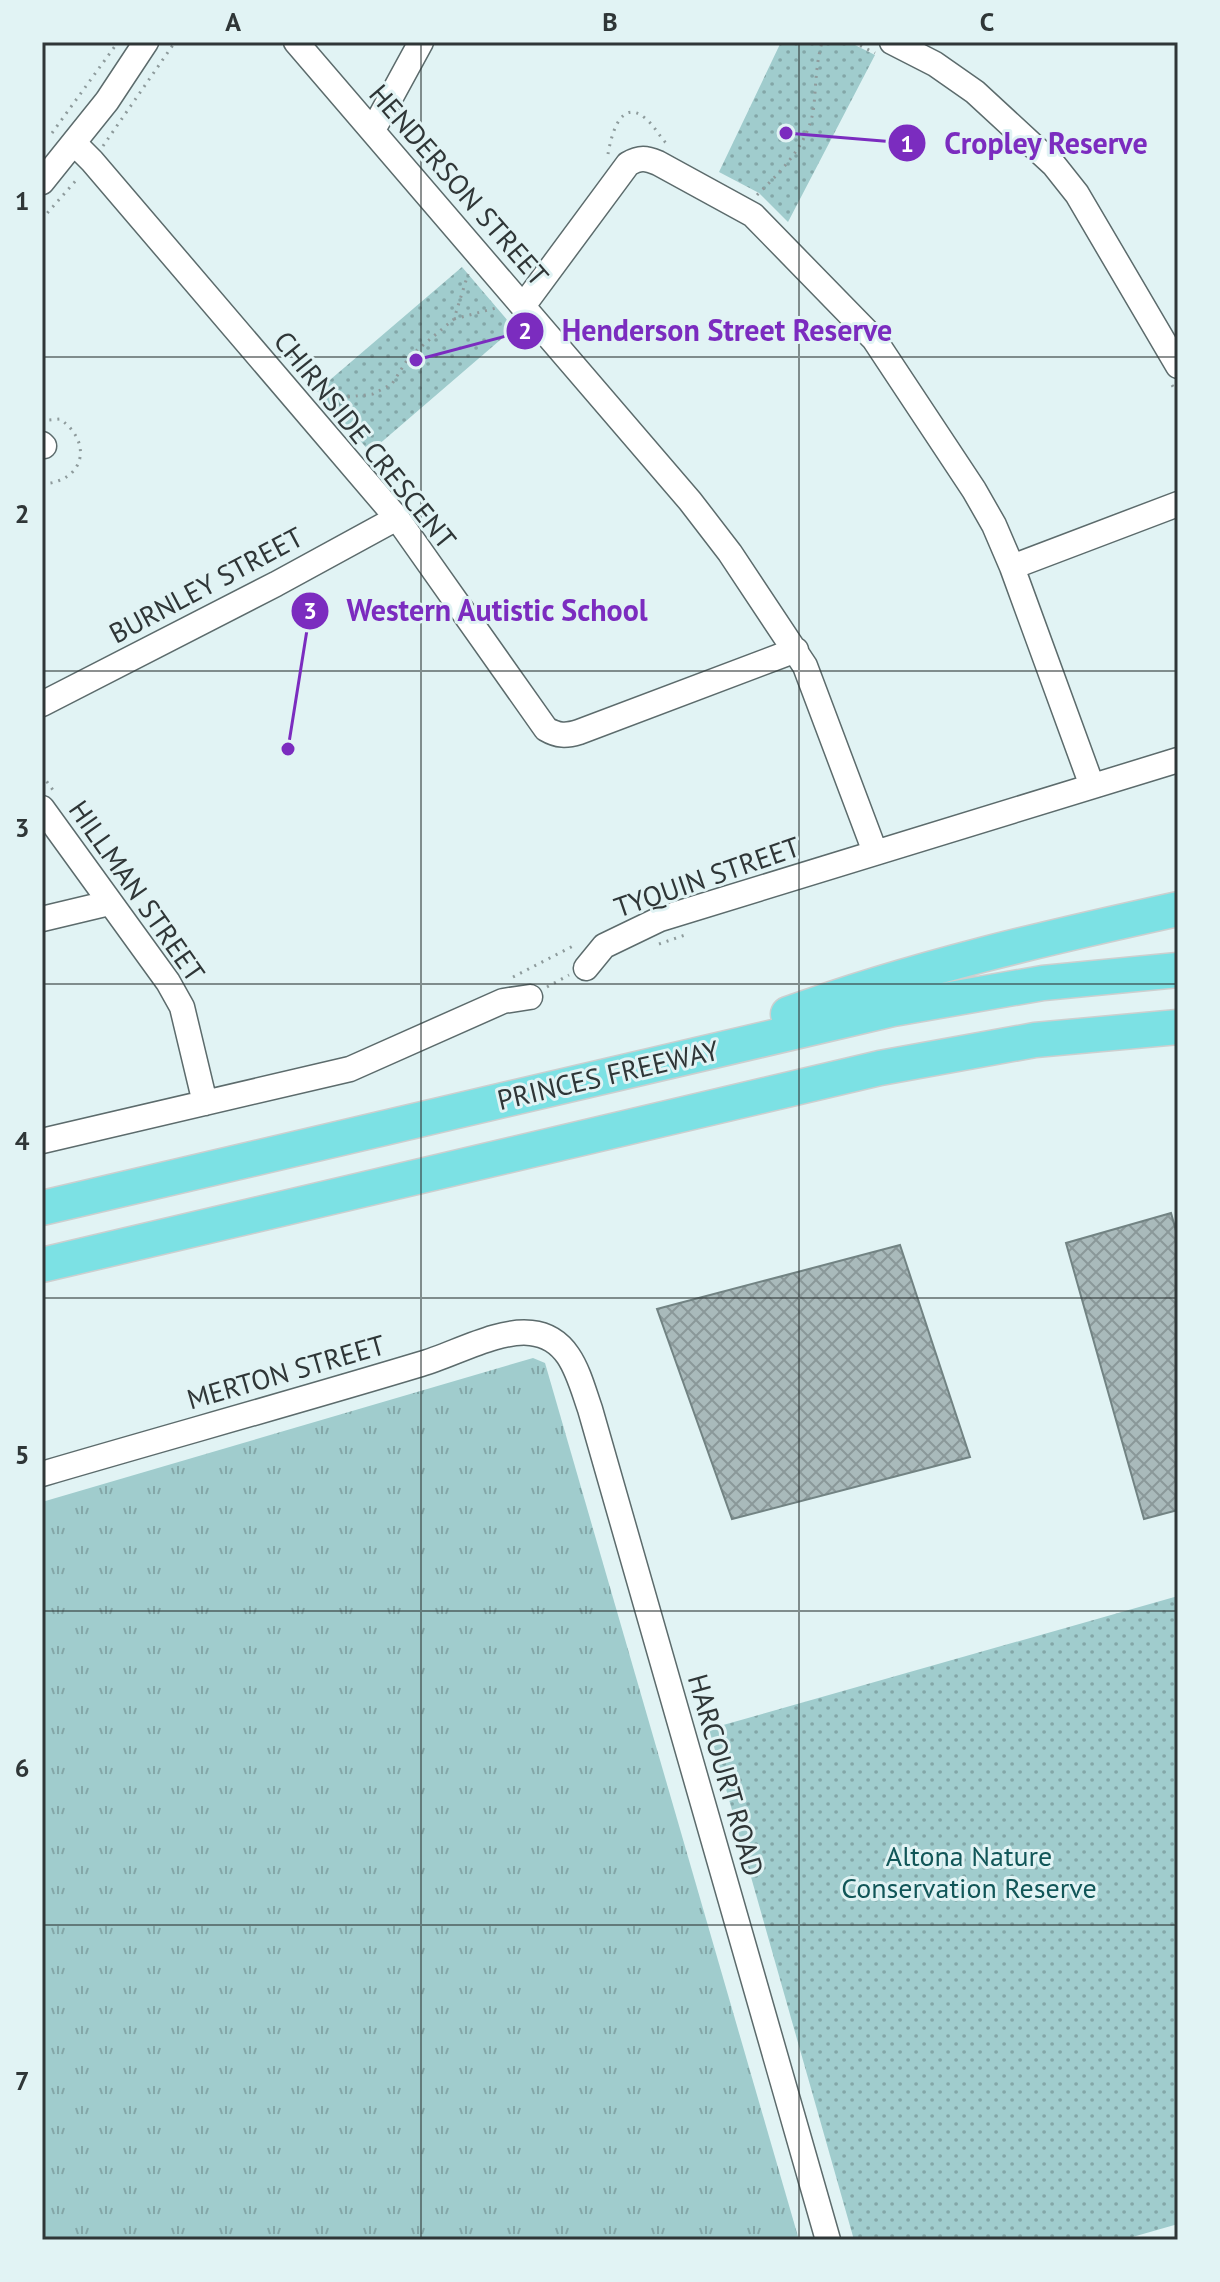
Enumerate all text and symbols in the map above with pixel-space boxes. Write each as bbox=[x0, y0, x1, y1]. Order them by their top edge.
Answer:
text: A bbox=[225, 5, 241, 38]
text: B bbox=[602, 5, 618, 38]
text: C bbox=[980, 5, 994, 38]
street label: HENDERSON STREET bbox=[362, 76, 557, 294]
callout: Cropley Reserve bbox=[887, 116, 1164, 170]
text: Cropley Reserve bbox=[944, 123, 1148, 162]
text: 1 bbox=[900, 128, 914, 159]
text: 1 bbox=[15, 184, 29, 217]
callout: Henderson Street Reserve bbox=[505, 304, 908, 358]
text: Henderson Street Reserve bbox=[562, 310, 892, 349]
text: 2 bbox=[518, 315, 532, 346]
street label: CHIRNSIDE CRESCENT bbox=[266, 323, 465, 557]
text: 2 bbox=[15, 497, 29, 530]
street label: BURNLEY STREET bbox=[102, 518, 310, 651]
callout: Western Autistic School bbox=[290, 584, 665, 638]
text: Western Autistic School bbox=[346, 590, 648, 629]
text: 3 bbox=[303, 595, 317, 626]
street label: HILLMAN STREET bbox=[61, 793, 214, 989]
text: 3 bbox=[15, 811, 29, 844]
street label: TYQUIN STREET bbox=[609, 827, 805, 926]
street label: PRINCES FREEWAY bbox=[493, 1031, 723, 1118]
text: 4 bbox=[15, 1124, 30, 1157]
street label: MERTON STREET bbox=[183, 1325, 390, 1417]
text: 5 bbox=[15, 1438, 29, 1471]
street label: HARCOURT ROAD bbox=[680, 1669, 773, 1880]
text: 6 bbox=[15, 1751, 29, 1784]
park label: Altona Nature Conservation Reserve bbox=[841, 1837, 1097, 1906]
text: 7 bbox=[15, 2064, 29, 2097]

